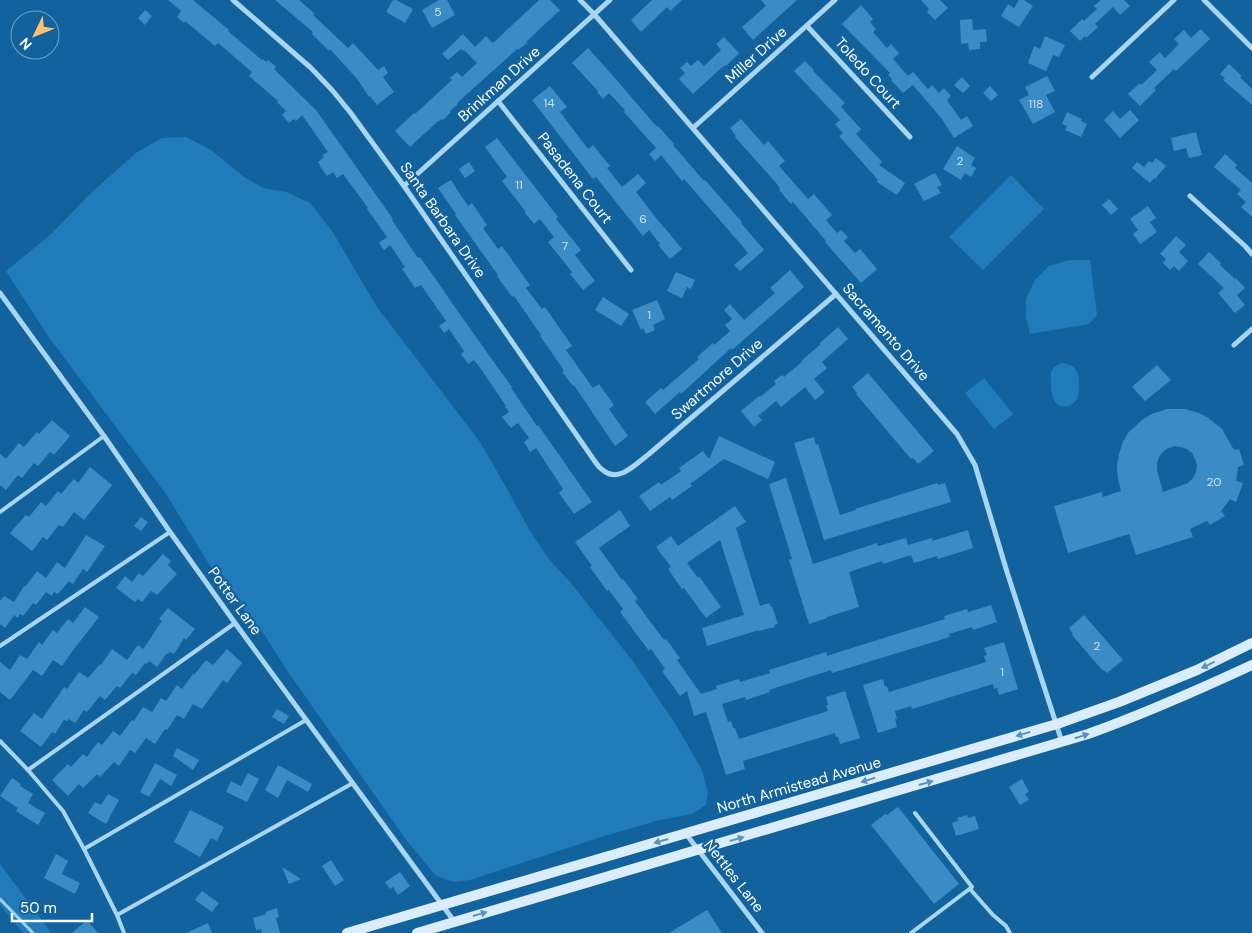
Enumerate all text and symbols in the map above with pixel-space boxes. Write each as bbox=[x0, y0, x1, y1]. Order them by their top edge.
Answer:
house number: 5 bbox=[434, 4, 442, 20]
north arrow bbox=[10, 10, 60, 60]
street label: Miller Drive bbox=[721, 22, 791, 88]
street label: Toledo Court bbox=[831, 33, 906, 113]
text: N bbox=[15, 34, 36, 54]
street label: Brinkman Drive bbox=[454, 42, 544, 126]
house number: 14 bbox=[543, 95, 555, 111]
house number: 118 bbox=[1029, 96, 1043, 112]
street label: Pasadena Court bbox=[533, 128, 617, 228]
house number: 2 bbox=[957, 153, 964, 169]
street label: Santa Barbara Drive bbox=[396, 158, 490, 282]
house number: 11 bbox=[515, 177, 523, 193]
house number: 6 bbox=[639, 211, 647, 227]
house number: 7 bbox=[562, 238, 568, 254]
street label: Sacramento Drive bbox=[838, 279, 934, 385]
house number: 1 bbox=[647, 307, 651, 323]
street label: Swartmore Drive bbox=[667, 334, 767, 424]
house number: 20 bbox=[1206, 474, 1222, 490]
street label: Potter Lane bbox=[203, 563, 267, 639]
house number: 2 bbox=[1094, 638, 1101, 654]
one-way arrow bbox=[1201, 661, 1215, 669]
house number: 1 bbox=[1000, 664, 1004, 680]
one-way arrow bbox=[1016, 731, 1031, 739]
one-way arrow bbox=[1075, 732, 1090, 740]
street label: North Armistead Avenue bbox=[715, 752, 883, 818]
one-way arrow bbox=[860, 777, 875, 785]
one-way arrow bbox=[919, 778, 934, 786]
one-way arrow bbox=[730, 834, 745, 842]
street label: Nettles Lane bbox=[699, 836, 769, 916]
one-way arrow bbox=[654, 837, 669, 845]
scale bar bbox=[12, 890, 92, 922]
text: 50 m bbox=[20, 898, 57, 918]
one-way arrow bbox=[473, 910, 488, 918]

